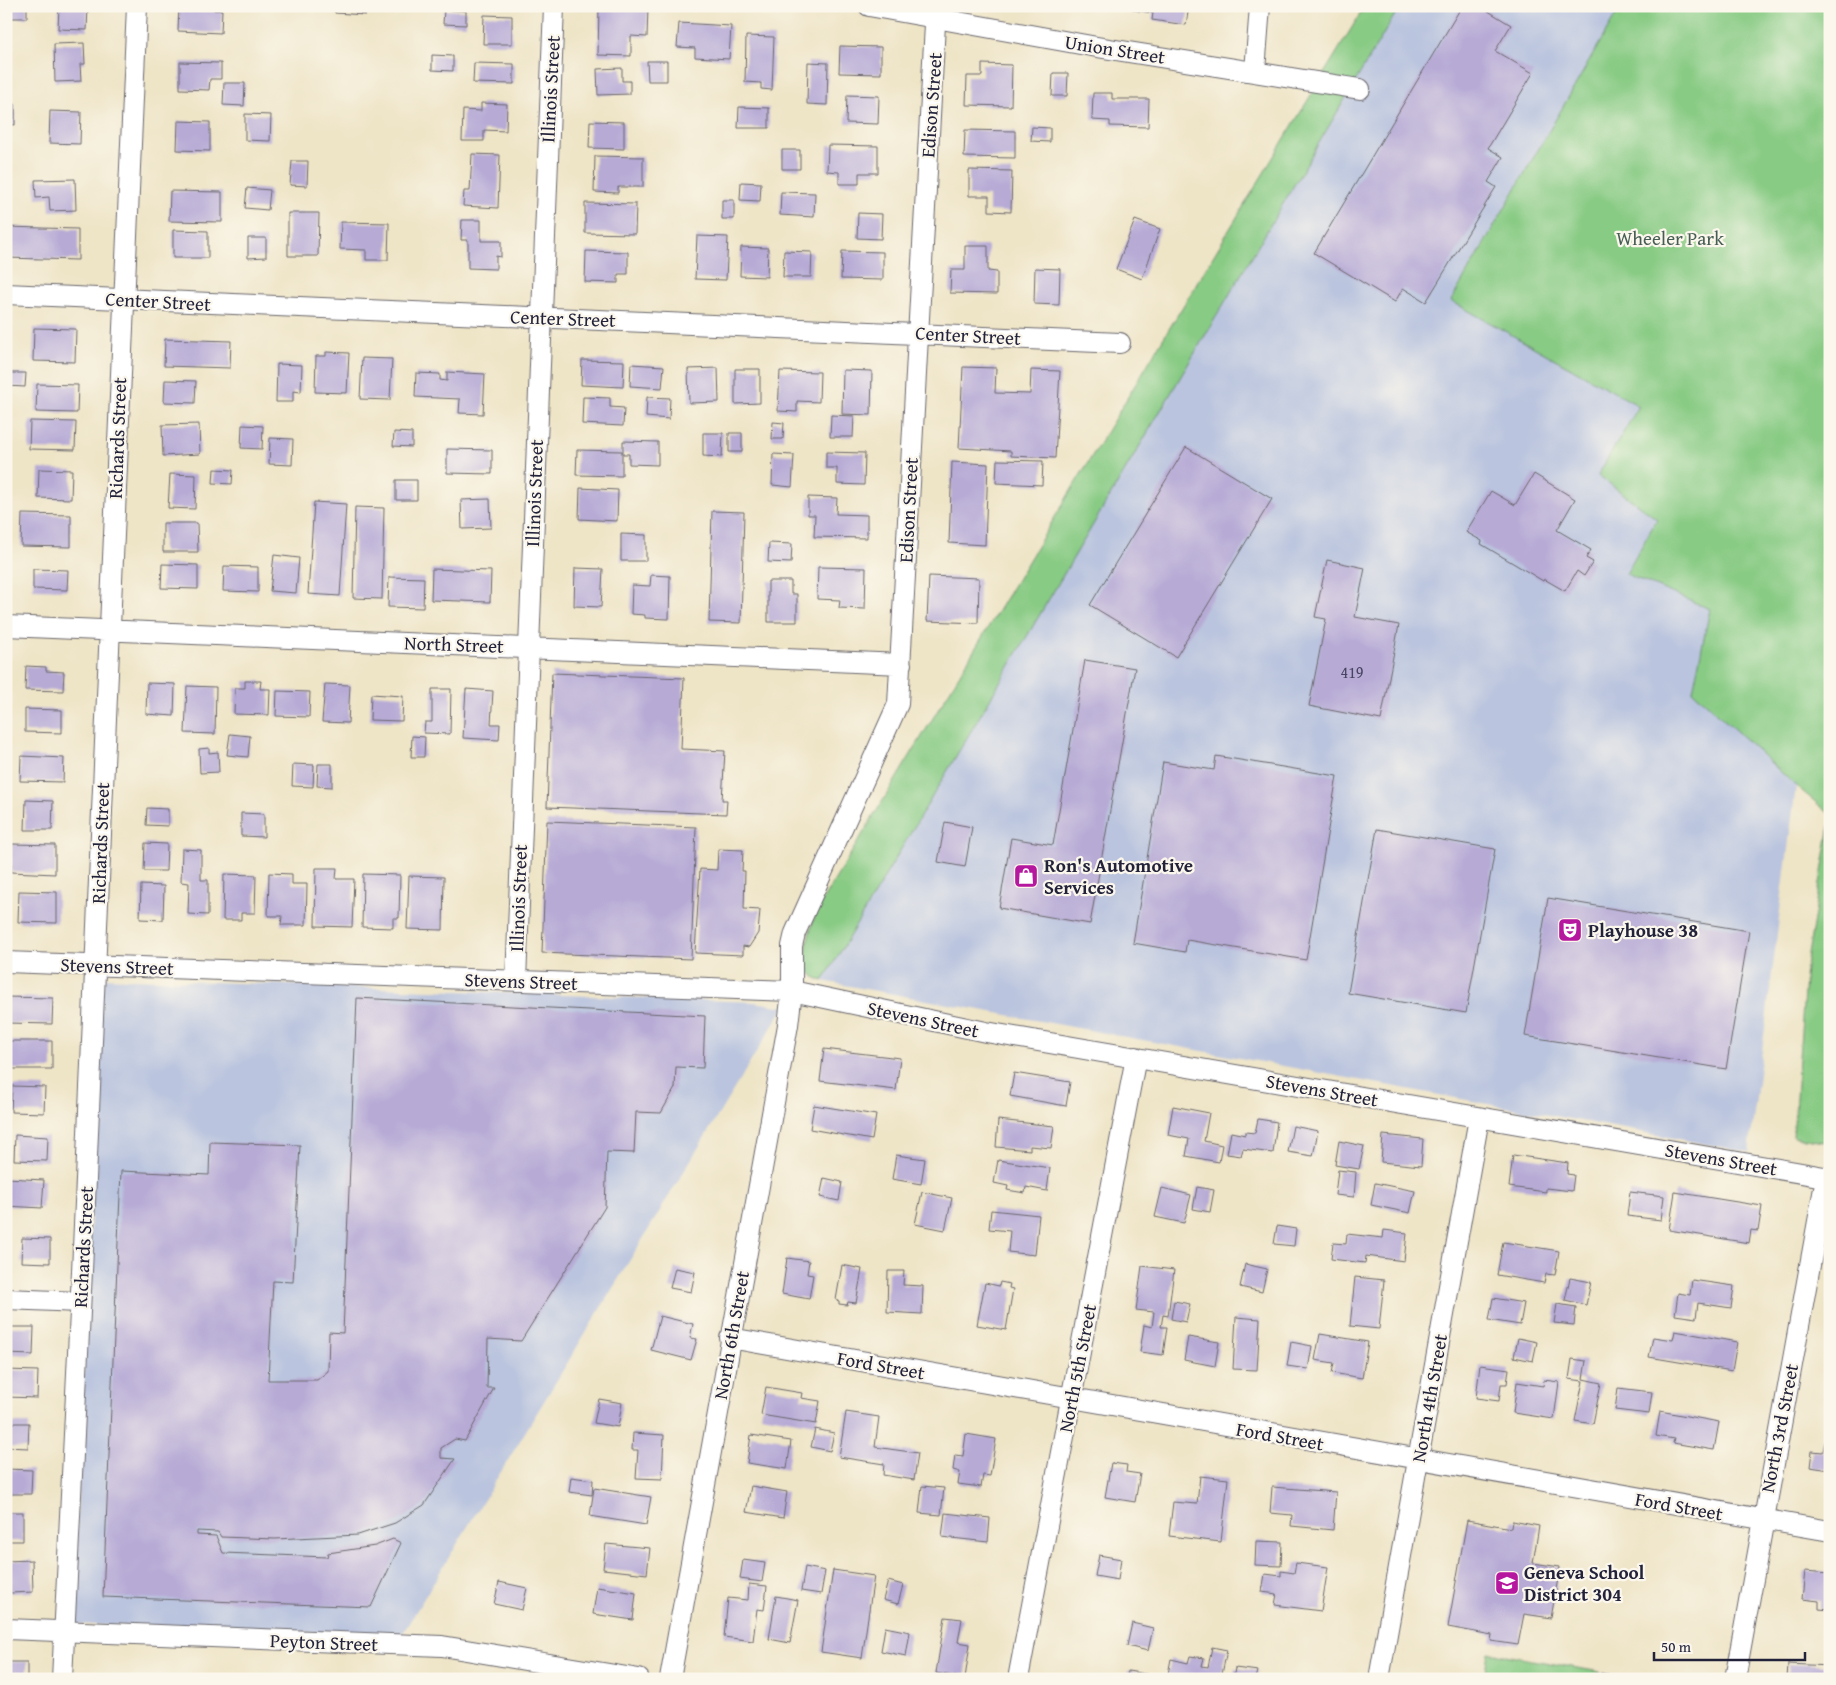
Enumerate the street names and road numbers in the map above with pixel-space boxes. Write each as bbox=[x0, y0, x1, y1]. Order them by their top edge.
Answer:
street label: Union Street bbox=[1063, 27, 1167, 71]
street label: Illinois Street bbox=[533, 34, 567, 143]
street label: Edison Street bbox=[913, 51, 949, 158]
street label: Center Street bbox=[105, 284, 212, 318]
street label: Center Street bbox=[510, 302, 617, 334]
street label: Center Street bbox=[915, 318, 1022, 352]
street label: Richards Street bbox=[101, 376, 133, 499]
street label: Illinois Street bbox=[518, 439, 550, 547]
street label: Edison Street bbox=[891, 456, 925, 563]
street label: North Street bbox=[404, 628, 505, 660]
street label: Richards Street bbox=[84, 781, 116, 904]
street label: Illinois Street bbox=[502, 844, 534, 952]
street label: Stevens Street bbox=[60, 950, 174, 982]
street label: Stevens Street bbox=[464, 965, 578, 997]
street label: Stevens Street bbox=[865, 994, 982, 1045]
street label: Stevens Street bbox=[1264, 1066, 1380, 1114]
street label: Stevens Street bbox=[1663, 1135, 1779, 1183]
street label: Richards Street bbox=[66, 1185, 100, 1308]
street label: North 6th Street bbox=[706, 1268, 756, 1402]
street label: North 5th Street bbox=[1051, 1301, 1103, 1435]
street label: North 4th Street bbox=[1404, 1331, 1454, 1465]
street label: Ford Street bbox=[835, 1344, 927, 1386]
street label: North 3rd Street bbox=[1753, 1361, 1805, 1495]
street label: Ford Street bbox=[1234, 1415, 1326, 1457]
street label: Ford Street bbox=[1633, 1485, 1725, 1527]
street label: Peyton Street bbox=[270, 1626, 379, 1658]

